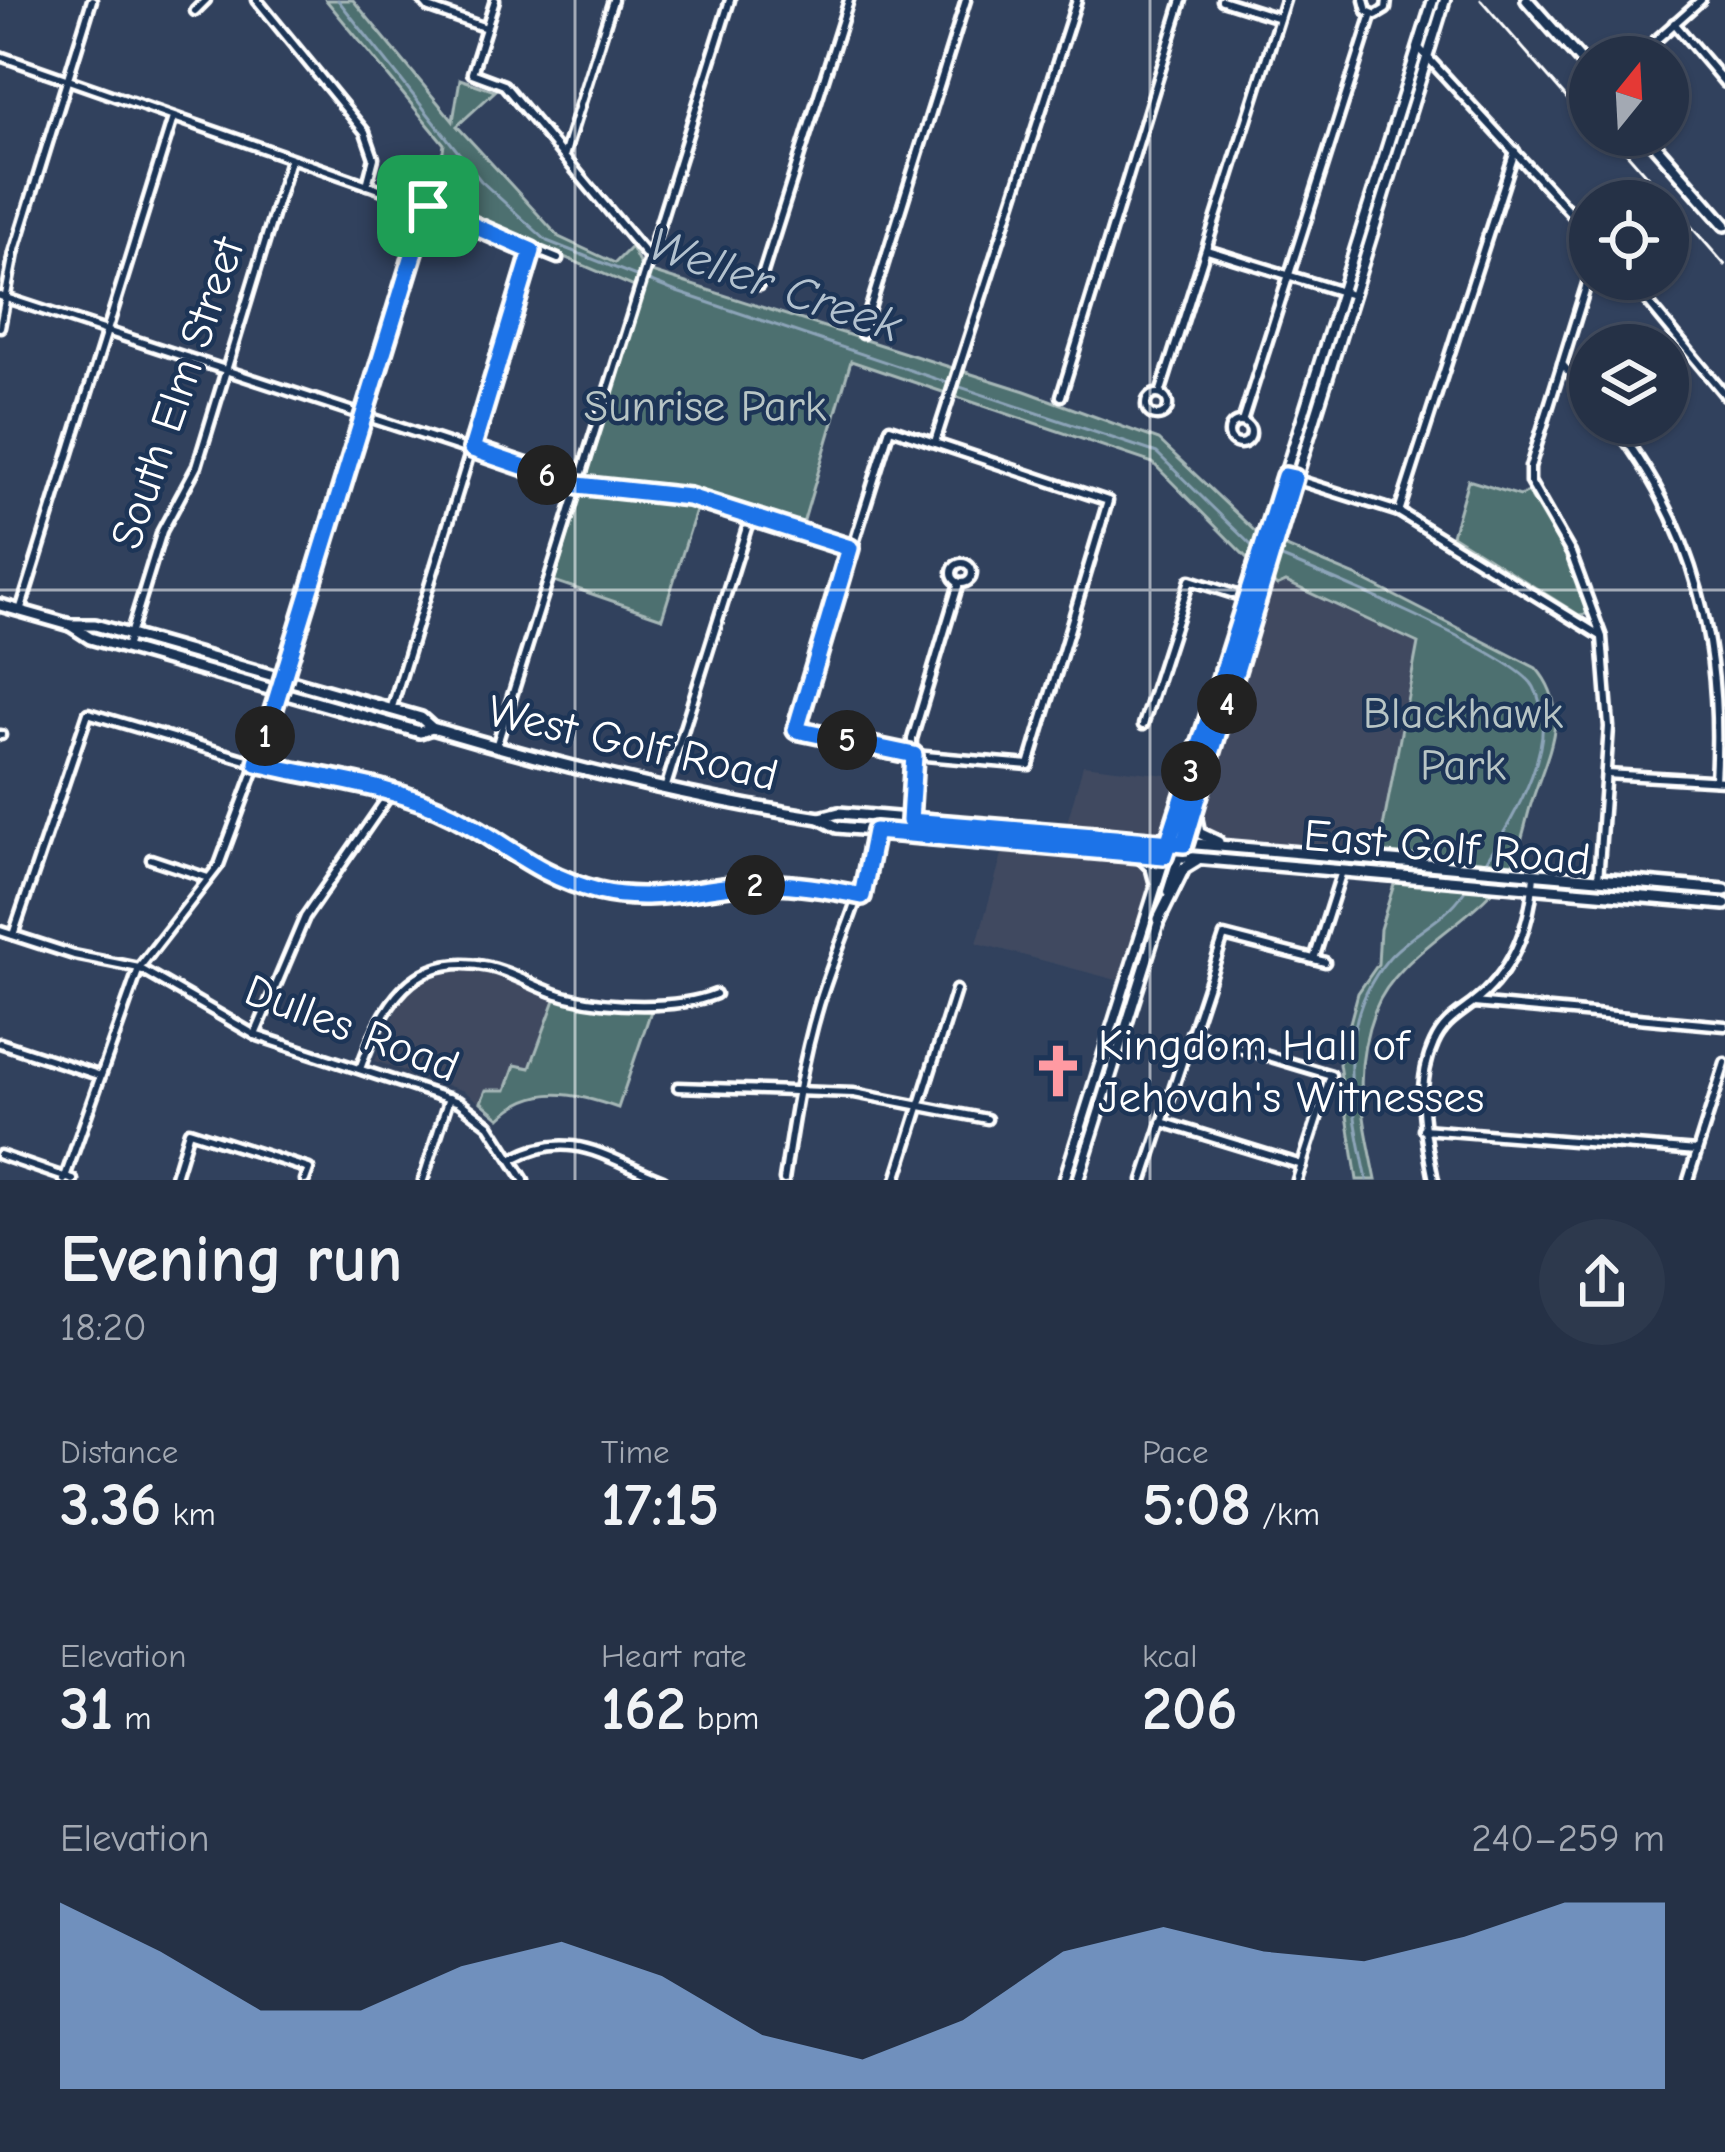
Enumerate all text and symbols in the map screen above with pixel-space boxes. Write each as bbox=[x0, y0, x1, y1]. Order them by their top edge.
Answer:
north arrow bbox=[1569, 36, 1689, 156]
map controls bbox=[1569, 36, 1689, 444]
pin bbox=[377, 155, 479, 257]
icon: arrive bbox=[395, 173, 461, 239]
button: locate bbox=[1569, 180, 1689, 300]
water label: Weller Creek bbox=[642, 216, 909, 354]
street label: South Elm Street bbox=[99, 230, 255, 555]
button: layers bbox=[1569, 324, 1689, 444]
park label: Sunrise Park bbox=[583, 380, 827, 432]
pin: 6 bbox=[517, 445, 577, 505]
text: 6 bbox=[538, 456, 556, 494]
pin: 4 bbox=[1197, 674, 1257, 734]
street label: West Golf Road bbox=[483, 684, 783, 802]
text: 4 bbox=[1219, 685, 1235, 723]
park label: Blackhawk Park bbox=[1363, 687, 1563, 791]
pin: 1 bbox=[235, 706, 295, 766]
pin: 5 bbox=[817, 710, 877, 770]
text: 1 bbox=[259, 717, 271, 755]
text: 5 bbox=[838, 721, 856, 759]
pin: 3 bbox=[1161, 741, 1221, 801]
text: 3 bbox=[1183, 752, 1199, 790]
street label: East Golf Road bbox=[1301, 809, 1593, 885]
pin: 2 bbox=[725, 855, 785, 915]
text: 2 bbox=[747, 866, 763, 904]
street label: Dulles Road bbox=[238, 964, 466, 1092]
place label: Kingdom Hall of Jehovah's Witnesses bbox=[1098, 1019, 1484, 1123]
church icon: Kingdom Hall of Jehovah's Witnesses bbox=[1029, 1042, 1087, 1100]
button: share bbox=[1539, 1219, 1665, 1345]
text: Evening run bbox=[60, 1222, 402, 1298]
text: 18:20 bbox=[60, 1305, 147, 1350]
text: Distance bbox=[60, 1433, 178, 1471]
text: Time bbox=[601, 1433, 670, 1471]
text: Pace bbox=[1142, 1433, 1209, 1471]
text: 3.36 bbox=[60, 1471, 161, 1540]
text: 17:15 bbox=[601, 1471, 719, 1540]
text: 5:08 bbox=[1142, 1471, 1251, 1540]
text: km bbox=[161, 1495, 216, 1533]
text: /km bbox=[1251, 1495, 1320, 1533]
text: Elevation bbox=[60, 1637, 186, 1675]
text: Heart rate bbox=[601, 1637, 747, 1675]
text: kcal bbox=[1142, 1637, 1197, 1675]
text: 31 bbox=[60, 1675, 113, 1744]
text: 162 bbox=[601, 1675, 686, 1744]
text: 206 bbox=[1142, 1675, 1238, 1744]
text: m bbox=[113, 1699, 152, 1737]
text: bpm bbox=[686, 1699, 759, 1737]
text: Elevation bbox=[60, 1816, 209, 1861]
text: 240–259 m bbox=[1471, 1816, 1665, 1861]

